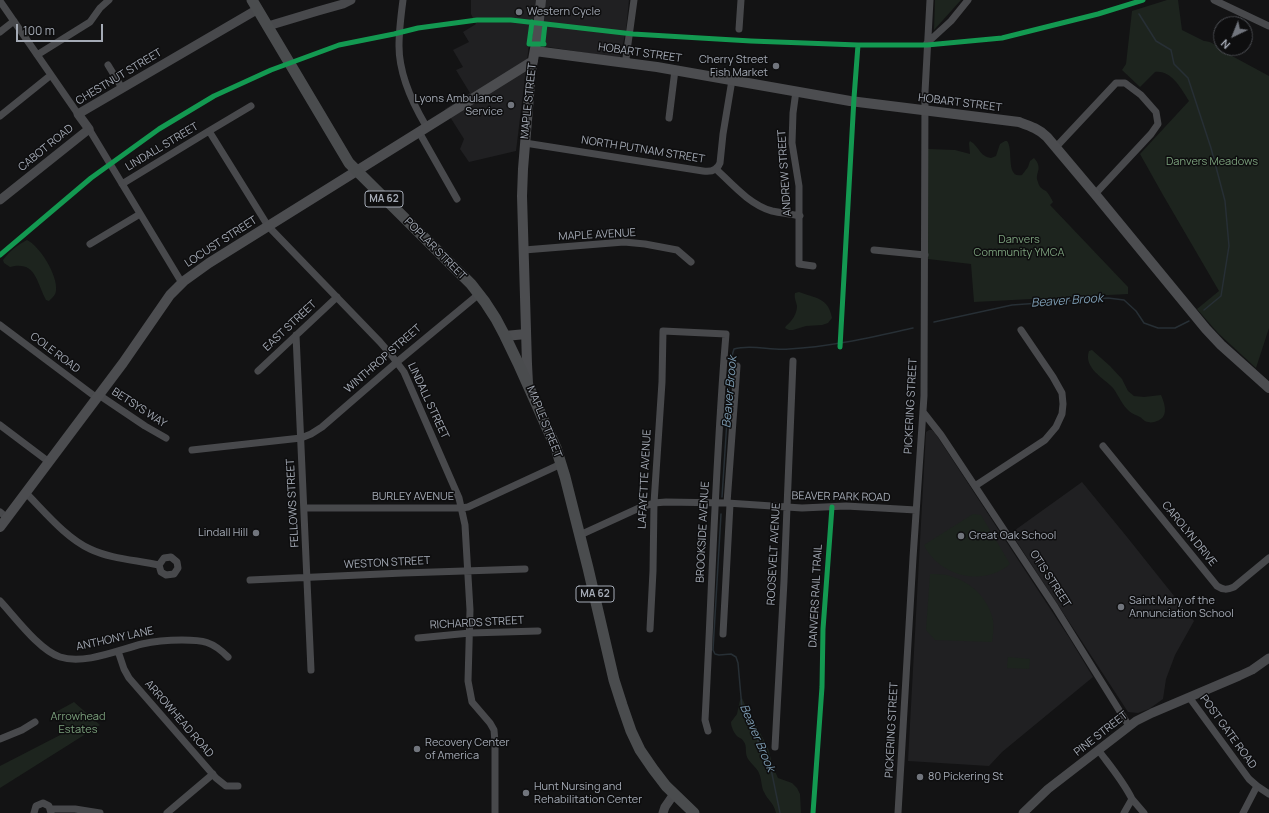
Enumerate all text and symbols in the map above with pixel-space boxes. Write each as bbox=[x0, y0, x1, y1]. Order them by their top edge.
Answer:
place label: Western Cycle bbox=[527, 5, 601, 19]
marker: Western Cycle bbox=[514, 7, 524, 17]
scale bar bbox=[18, 16, 105, 42]
north arrow bbox=[1213, 16, 1253, 56]
text: 100 m bbox=[23, 22, 55, 39]
text: N bbox=[1217, 36, 1233, 53]
street label: HOBART STREET bbox=[597, 41, 683, 65]
street label: CHESTNUT STREET bbox=[74, 46, 164, 108]
place label: Cherry Street Fish Market bbox=[699, 53, 768, 79]
marker: Cherry Street Fish Market bbox=[771, 61, 781, 71]
street label: MAPLE STREET bbox=[518, 62, 540, 140]
street label: HOBART STREET bbox=[917, 91, 1003, 115]
place label: Lyons Ambulance Service bbox=[414, 92, 503, 118]
marker: Lyons Ambulance Service bbox=[506, 100, 516, 110]
street label: LINDALL STREET bbox=[123, 120, 201, 174]
street label: CABOT ROAD bbox=[16, 122, 76, 174]
street label: ANDREW STREET bbox=[775, 129, 795, 217]
street label: NORTH PUTNAM STREET bbox=[580, 134, 706, 166]
park label: Danvers Meadows bbox=[1166, 155, 1258, 169]
road number: MA 62 bbox=[365, 191, 403, 207]
street label: LOCUST STREET bbox=[182, 214, 260, 270]
street label: POPLAR STREET bbox=[401, 215, 469, 283]
street label: MAPLE AVENUE bbox=[558, 226, 636, 244]
park label: Danvers Community YMCA bbox=[974, 233, 1064, 259]
water label: Beaver Brook bbox=[1031, 291, 1103, 311]
street label: EAST STREET bbox=[261, 298, 319, 354]
street label: WINTHROP STREET bbox=[342, 322, 424, 396]
street label: COLE ROAD bbox=[27, 330, 83, 376]
water label: Beaver Brook bbox=[720, 356, 740, 428]
street label: PICKERING STREET bbox=[902, 358, 920, 454]
street label: LINDALL STREET bbox=[405, 361, 451, 441]
street label: MAPLE STREET bbox=[524, 384, 564, 460]
street label: BETSYS WAY bbox=[109, 385, 169, 431]
street label: LAFAYETTE AVENUE bbox=[636, 429, 654, 529]
street label: FELLOWS STREET bbox=[284, 458, 302, 548]
street label: BROOKSIDE AVENUE bbox=[694, 481, 712, 583]
street label: BURLEY AVENUE bbox=[372, 490, 454, 504]
street label: BEAVER PARK ROAD bbox=[791, 490, 891, 504]
street label: CAROLYN DRIVE bbox=[1159, 499, 1219, 569]
street label: ROOSEVELT AVENUE bbox=[765, 502, 783, 606]
place label: Lindall Hill bbox=[198, 526, 248, 540]
marker: Lindall Hill bbox=[251, 528, 261, 538]
place label: Great Oak School bbox=[969, 529, 1056, 543]
marker: Great Oak School bbox=[956, 531, 966, 541]
street label: DANVERS RAIL TRAIL bbox=[807, 544, 825, 648]
street label: OTIS STREET bbox=[1027, 548, 1073, 610]
street label: WESTON STREET bbox=[343, 554, 431, 572]
road number: MA 62 bbox=[576, 586, 614, 602]
place label: Saint Mary of the Annunciation School bbox=[1129, 594, 1234, 620]
marker: Saint Mary of the Annunciation School bbox=[1116, 602, 1126, 612]
street label: RICHARDS STREET bbox=[429, 614, 525, 632]
street label: ANTHONY LANE bbox=[75, 624, 155, 654]
street label: ARROWHEAD ROAD bbox=[142, 678, 216, 760]
street label: PICKERING STREET bbox=[883, 682, 901, 778]
street label: POST GATE ROAD bbox=[1197, 693, 1259, 771]
water label: Beaver Brook bbox=[736, 702, 778, 774]
street label: PINE STREET bbox=[1071, 709, 1131, 759]
park label: Arrowhead Estates bbox=[51, 710, 105, 736]
place label: Recovery Center of America bbox=[425, 736, 510, 762]
marker: Recovery Center of America bbox=[412, 744, 422, 754]
place label: 80 Pickering St bbox=[928, 770, 1003, 784]
marker: 80 Pickering St bbox=[915, 772, 925, 782]
place label: Hunt Nursing and Rehabilitation Center bbox=[534, 780, 642, 806]
marker: Hunt Nursing and Rehabilitation Center bbox=[521, 788, 531, 798]

